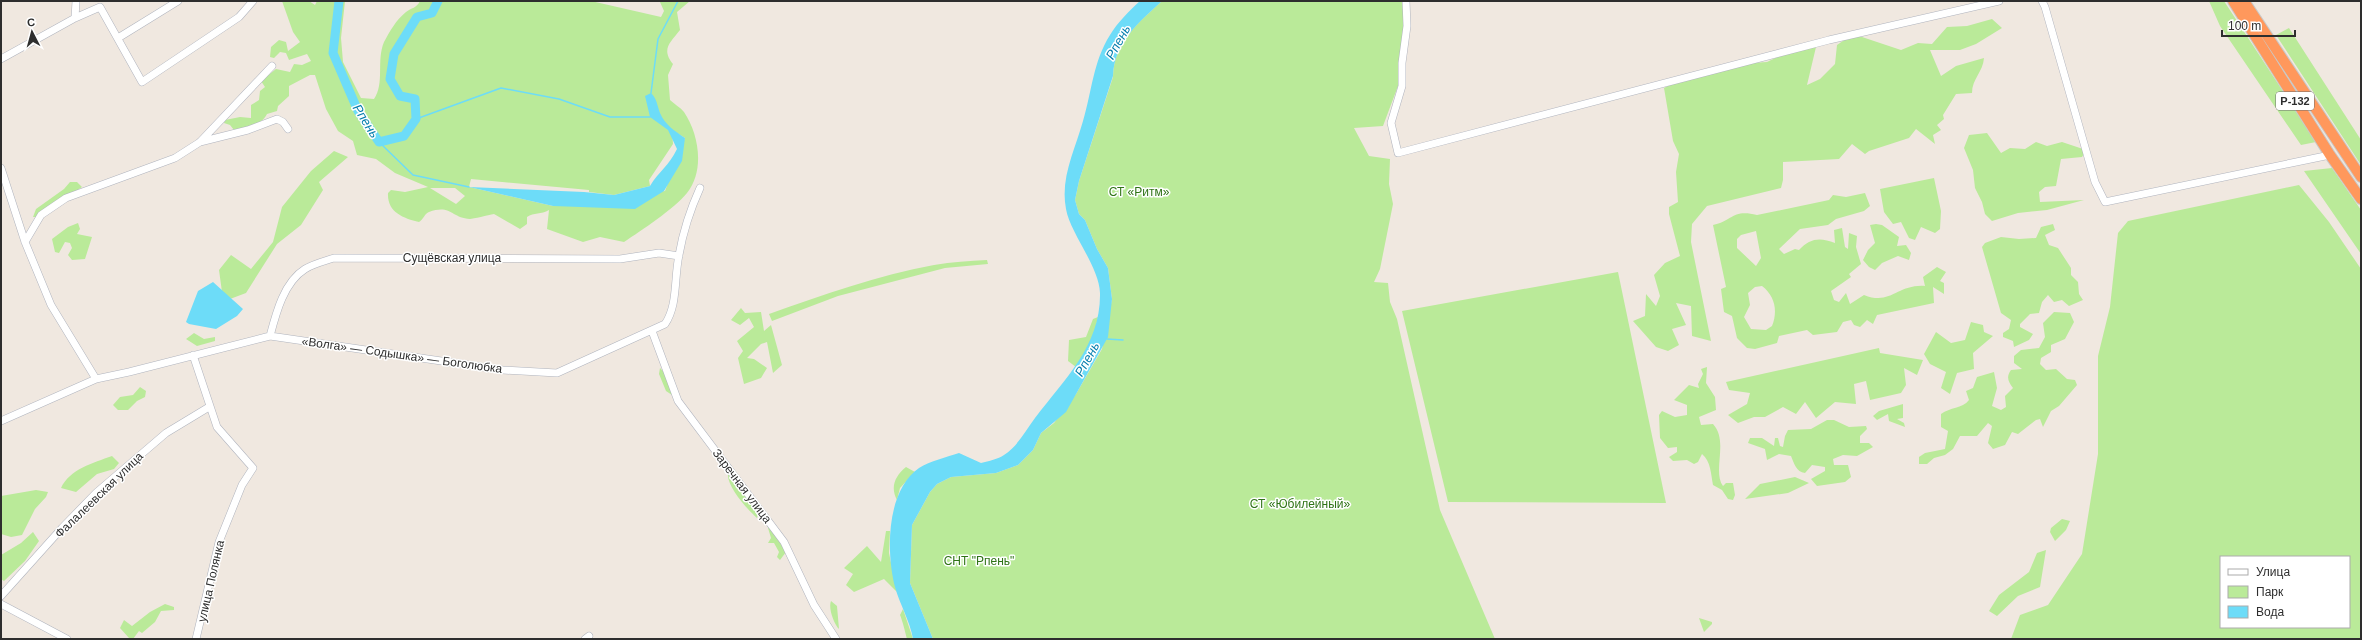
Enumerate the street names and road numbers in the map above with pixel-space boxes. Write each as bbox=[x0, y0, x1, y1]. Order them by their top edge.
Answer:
road number: Р-132 bbox=[2276, 92, 2314, 110]
street label: Сущёвская улица bbox=[403, 251, 502, 265]
street label: «Волга» — Содышка» — Боголюбка bbox=[301, 334, 503, 376]
street label: Заречная улица bbox=[710, 446, 775, 526]
street label: Фалалеевская улица bbox=[52, 449, 146, 541]
street label: улица Полянка bbox=[195, 538, 227, 623]

